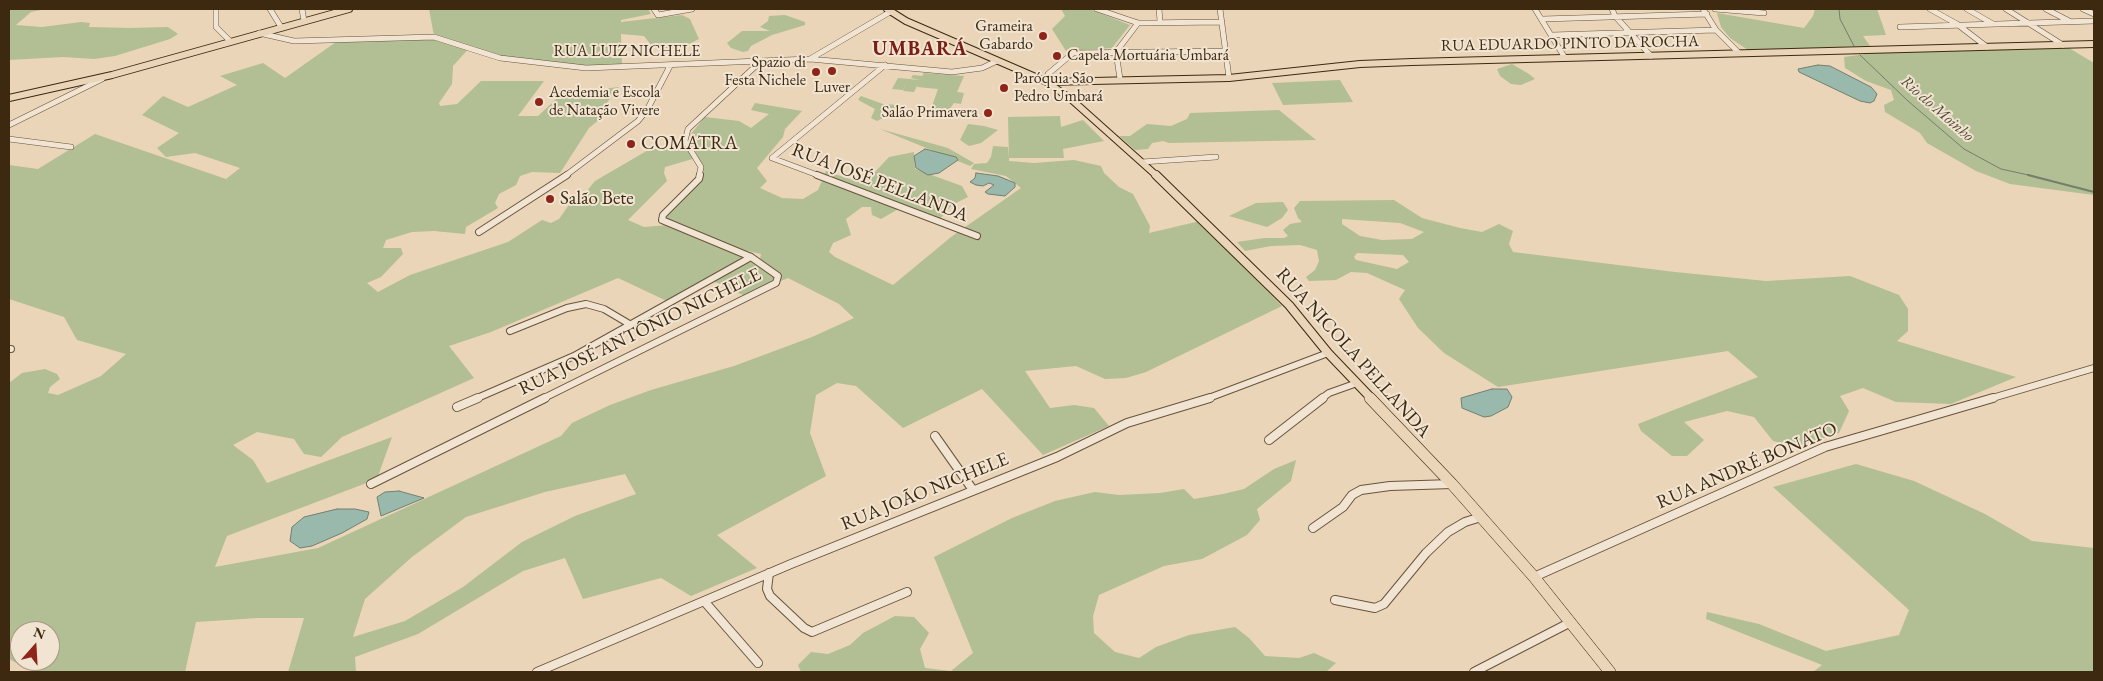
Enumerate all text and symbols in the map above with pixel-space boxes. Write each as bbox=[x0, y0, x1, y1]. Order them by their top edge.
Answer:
place label: Grameira Gabardo bbox=[975, 17, 1033, 55]
marker: Grameira Gabardo bbox=[1037, 30, 1049, 42]
street label: RUA EDUARDO PINTO DA ROCHA bbox=[1441, 32, 1699, 56]
district label: UMBARÁ bbox=[872, 38, 968, 62]
street label: RUA LUIZ NICHELE bbox=[554, 42, 700, 62]
place label: Capela Mortuária Umbará bbox=[1067, 46, 1229, 66]
marker: Capela Mortuária Umbará bbox=[1051, 50, 1063, 62]
place label: Spazio di Festa Nichele bbox=[725, 53, 806, 91]
marker: Luver bbox=[826, 65, 838, 77]
marker: Spazio di Festa Nichele bbox=[810, 66, 822, 78]
place label: Paróquia São Pedro Umbará bbox=[1014, 69, 1103, 107]
water label: Rio do Moinho bbox=[1897, 72, 1977, 146]
place label: Luver bbox=[814, 78, 850, 98]
marker: Paróquia São Pedro Umbará bbox=[998, 82, 1010, 94]
place label: Acedemia e Escola de Natação Vivere bbox=[549, 83, 660, 121]
marker: Acedemia e Escola de Natação Vivere bbox=[533, 96, 545, 108]
place label: Salão Primavera bbox=[882, 103, 978, 123]
marker: Salão Primavera bbox=[982, 107, 994, 119]
place label: COMATRA bbox=[641, 133, 738, 155]
marker: COMATRA bbox=[625, 138, 637, 150]
street label: RUA JOSÉ PELLANDA bbox=[788, 139, 972, 227]
place label: Salão Bete bbox=[560, 188, 634, 210]
marker: Salão Bete bbox=[544, 193, 556, 205]
street label: RUA JOSÉ ANTÔNIO NICHELE bbox=[515, 263, 765, 401]
street label: RUA NICOLA PELLANDA bbox=[1271, 263, 1435, 443]
street label: RUA ANDRÉ BONATO bbox=[1653, 418, 1841, 514]
street label: RUA JOÃO NICHELE bbox=[838, 448, 1012, 536]
north arrow bbox=[10, 621, 60, 671]
text: N bbox=[31, 622, 48, 643]

